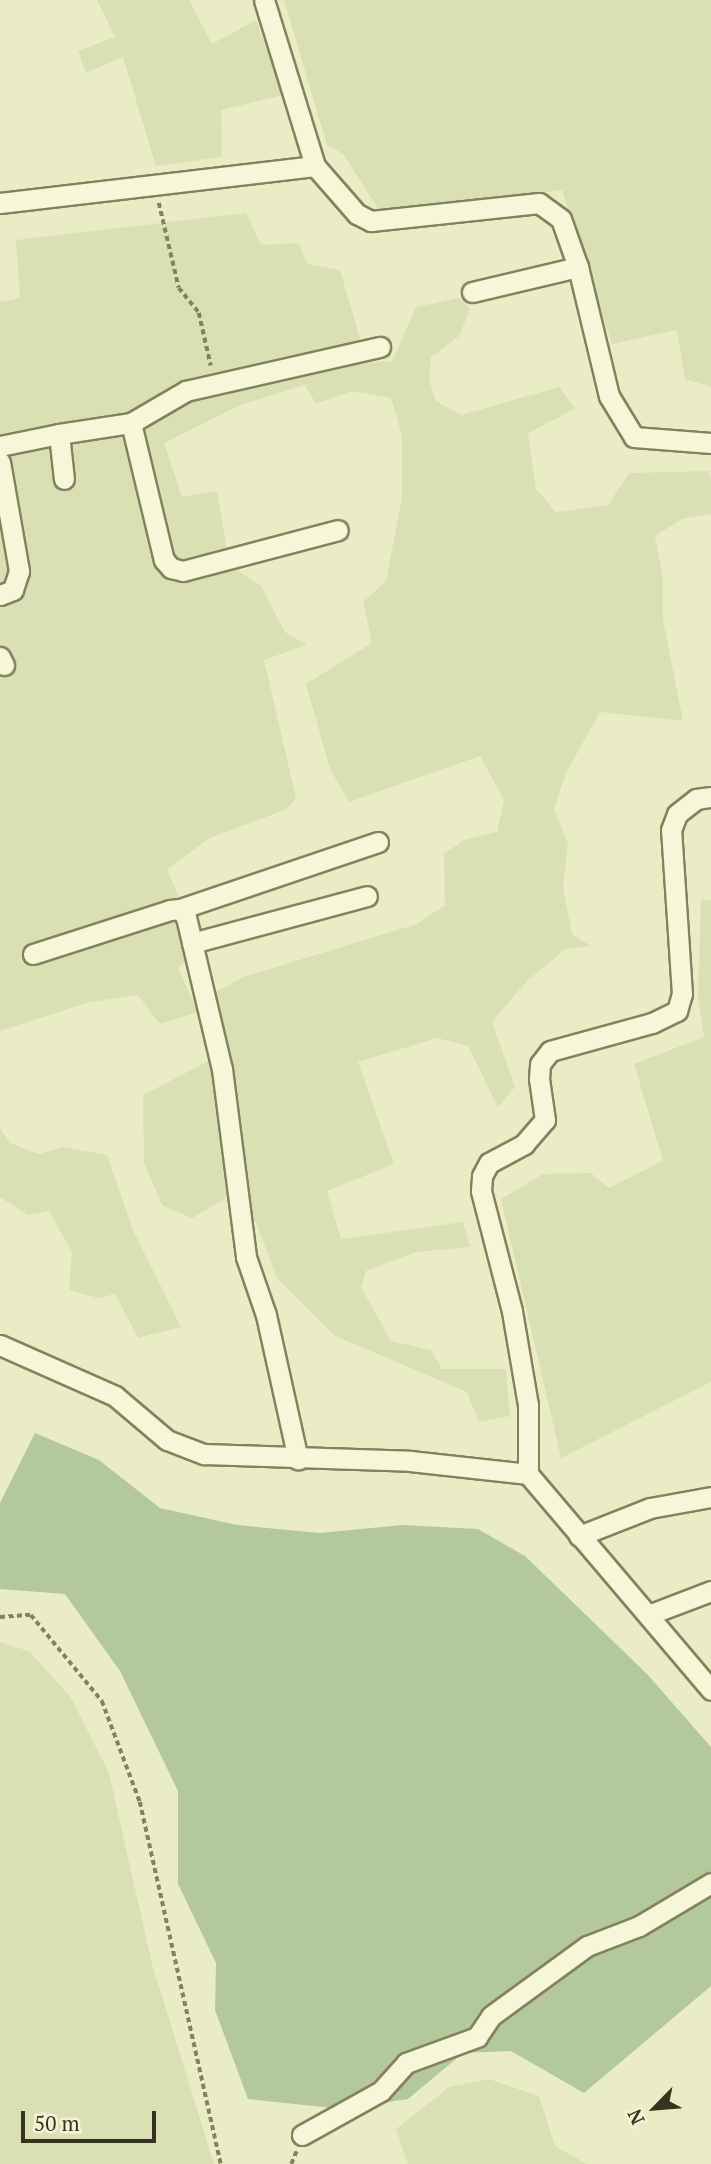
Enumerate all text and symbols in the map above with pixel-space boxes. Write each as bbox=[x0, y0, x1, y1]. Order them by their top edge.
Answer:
north arrow bbox=[620, 2073, 690, 2143]
scale bar bbox=[24, 2098, 159, 2142]
text: N bbox=[621, 2105, 650, 2129]
text: 50 m bbox=[34, 2109, 80, 2137]

